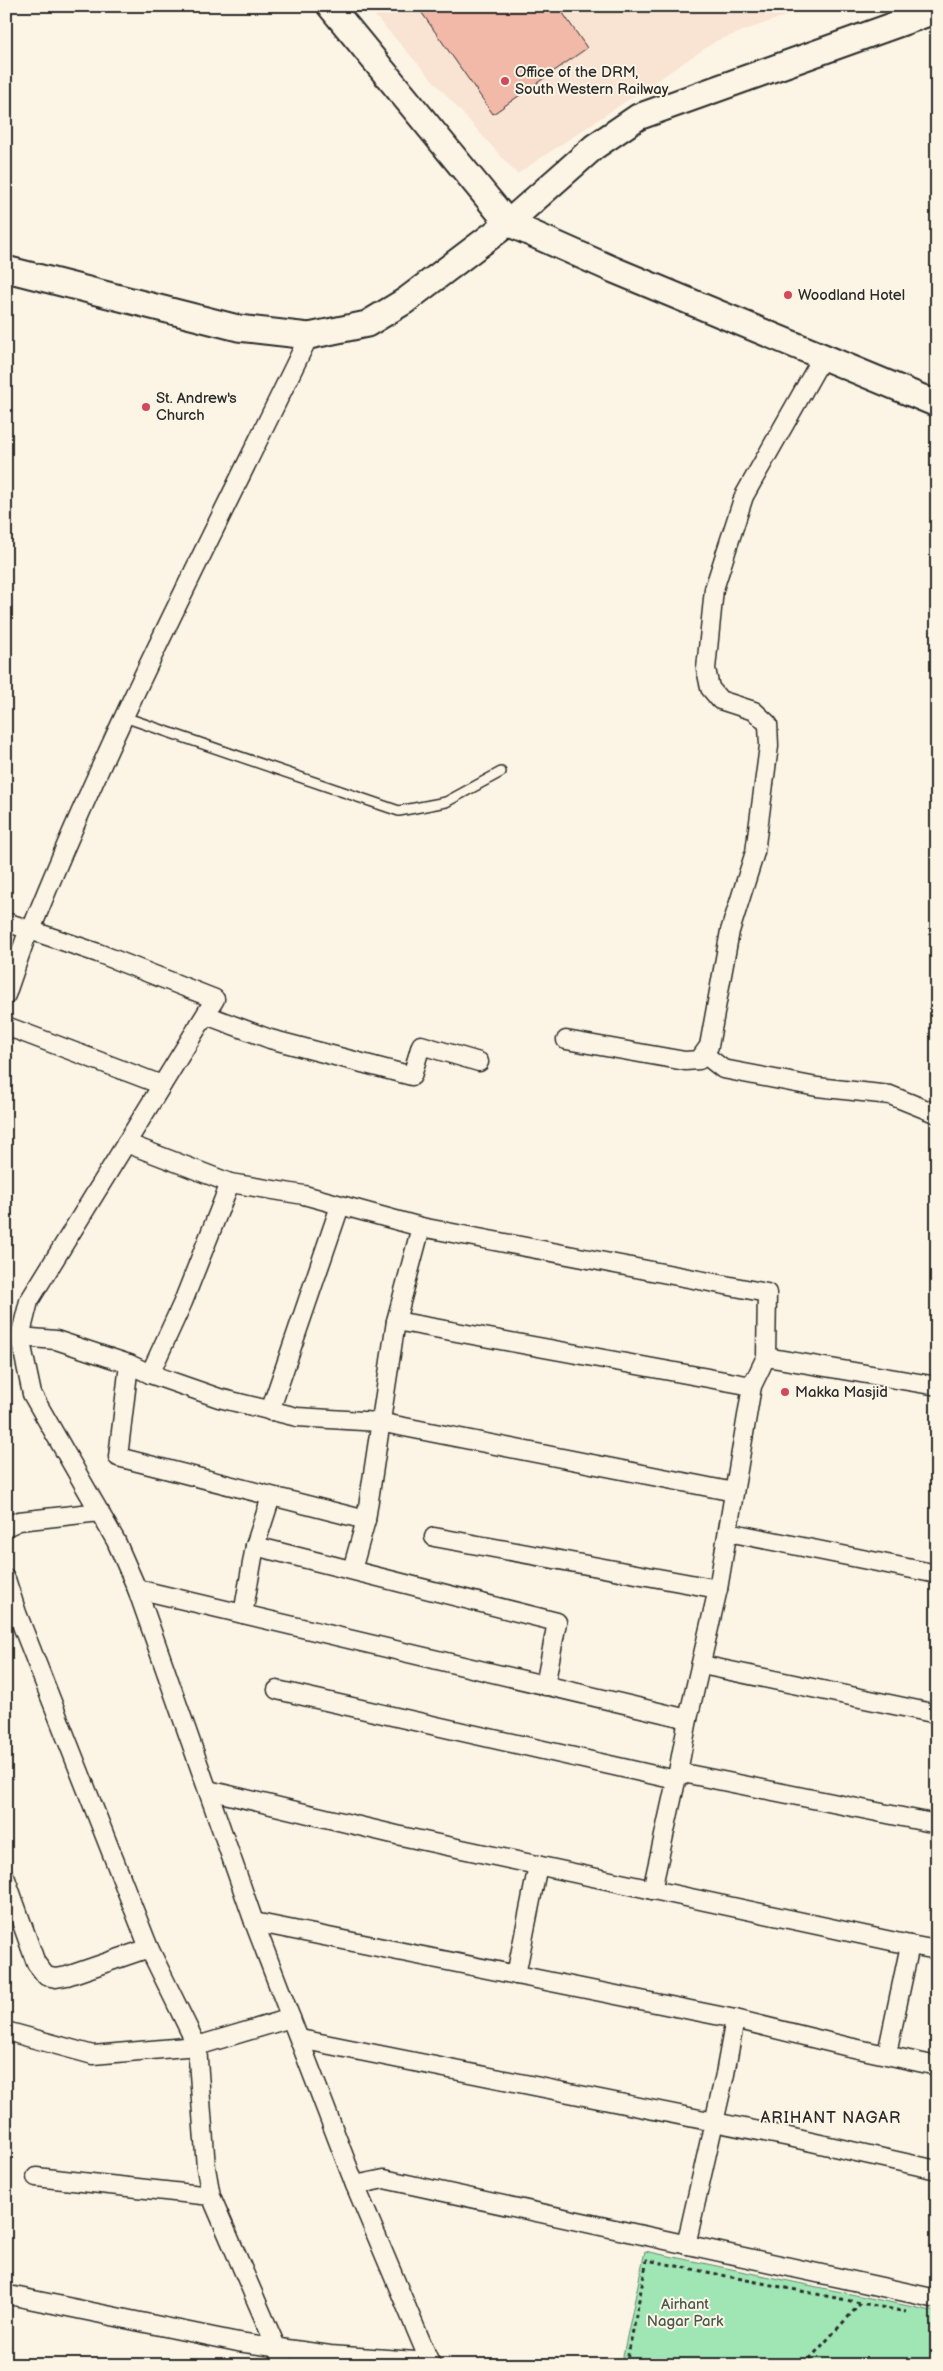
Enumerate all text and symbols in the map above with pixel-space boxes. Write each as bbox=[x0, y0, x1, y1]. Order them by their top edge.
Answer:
place label: Office of the DRM, South Western Railway bbox=[515, 63, 669, 99]
marker: Office of the DRM, South Western Railway bbox=[499, 75, 511, 87]
place label: Woodland Hotel bbox=[798, 286, 905, 305]
marker: Woodland Hotel bbox=[782, 289, 794, 301]
place label: St. Andrew's Church bbox=[156, 389, 237, 425]
marker: St. Andrew's Church bbox=[140, 401, 152, 413]
place label: Makka Masjid bbox=[795, 1383, 888, 1402]
marker: Makka Masjid bbox=[779, 1386, 791, 1398]
district label: ARIHANT NAGAR bbox=[761, 2109, 901, 2128]
park label: Airhant Nagar Park bbox=[647, 2295, 724, 2331]

